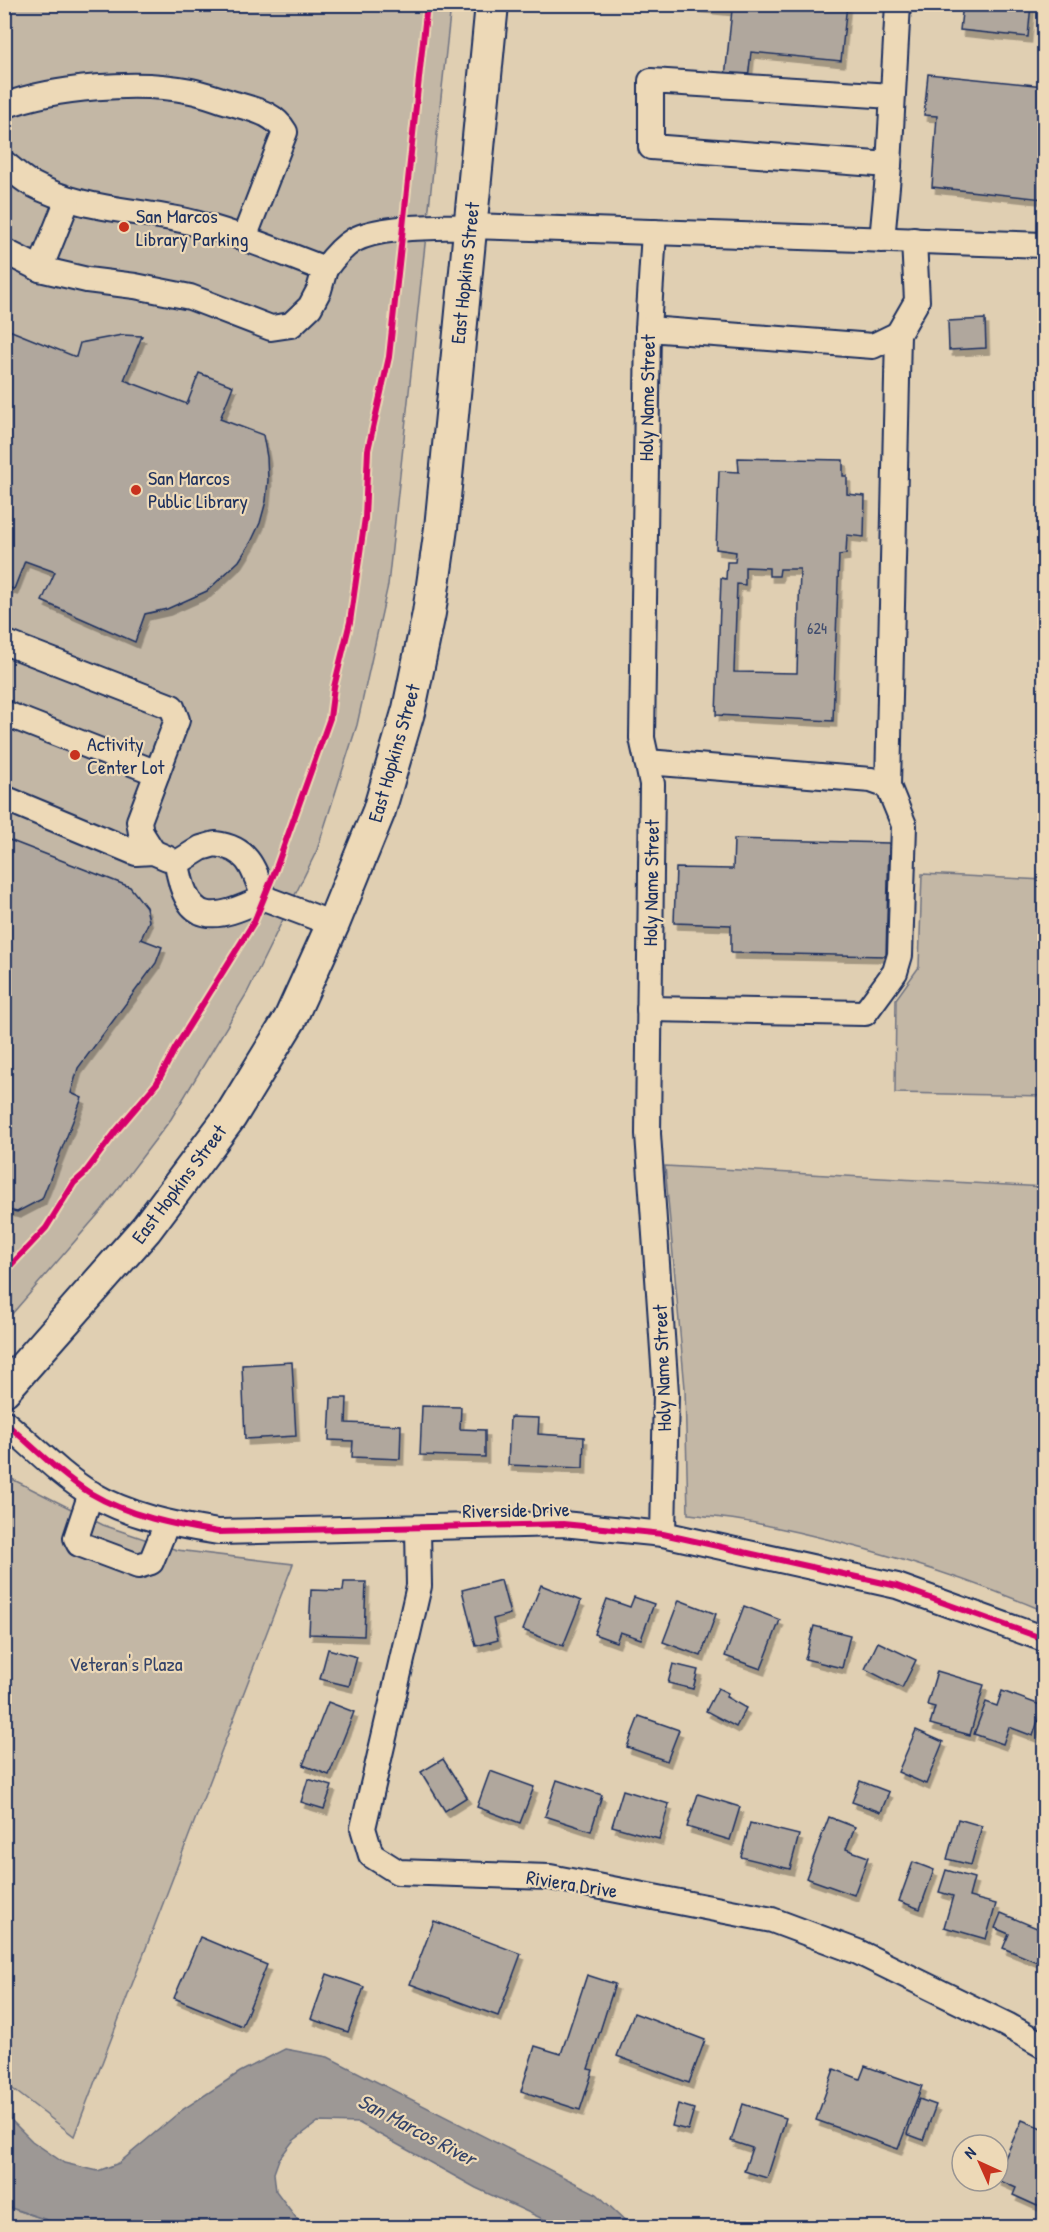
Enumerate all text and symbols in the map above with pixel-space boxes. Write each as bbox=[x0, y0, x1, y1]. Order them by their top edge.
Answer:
street label: East Hopkins Street bbox=[444, 200, 485, 345]
place label: San Marcos Library Parking bbox=[136, 202, 248, 252]
marker: San Marcos Library Parking bbox=[117, 220, 131, 234]
street label: Holy Name Street bbox=[632, 333, 661, 462]
place label: San Marcos Public Library bbox=[148, 464, 248, 514]
marker: San Marcos Public Library bbox=[129, 483, 143, 497]
house number: 624 bbox=[807, 617, 827, 639]
street label: East Hopkins Street bbox=[361, 680, 426, 825]
place label: Activity Center Lot bbox=[87, 730, 166, 780]
marker: Activity Center Lot bbox=[68, 748, 82, 762]
street label: Holy Name Street bbox=[636, 818, 665, 947]
street label: East Hopkins Street bbox=[125, 1118, 233, 1249]
street label: Holy Name Street bbox=[646, 1303, 677, 1432]
street label: Riverside Drive bbox=[462, 1495, 570, 1524]
park label: Veteran's Plaza bbox=[69, 1650, 183, 1677]
street label: Riviera Drive bbox=[525, 1863, 620, 1904]
water label: San Marcos River bbox=[353, 2086, 484, 2174]
north arrow bbox=[950, 2133, 1010, 2193]
text: N bbox=[959, 2141, 981, 2163]

